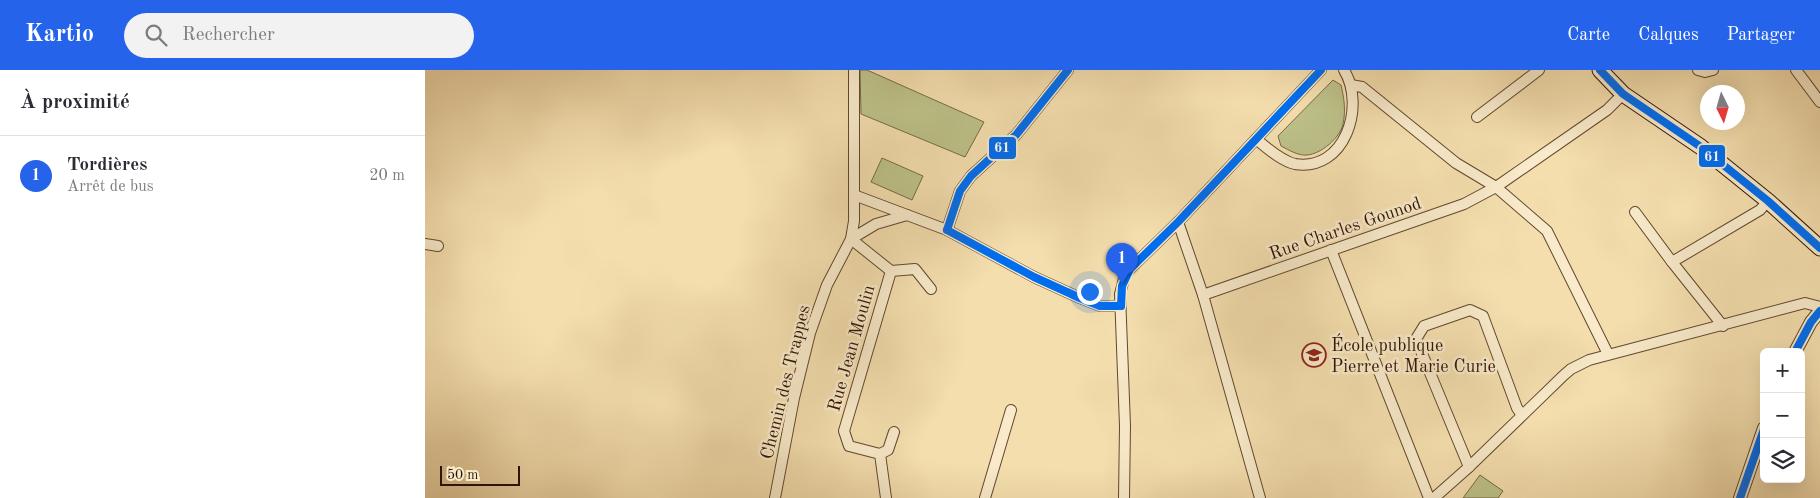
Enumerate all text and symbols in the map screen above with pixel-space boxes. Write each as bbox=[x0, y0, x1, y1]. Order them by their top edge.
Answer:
search box bbox=[124, 13, 474, 58]
icon: search bbox=[142, 21, 170, 49]
text: Kartio bbox=[25, 23, 94, 47]
text: Rechercher bbox=[182, 26, 275, 45]
text: Carte bbox=[1567, 26, 1610, 44]
text: Calques bbox=[1638, 26, 1699, 44]
text: Partager bbox=[1727, 26, 1795, 44]
north arrow bbox=[1700, 85, 1745, 130]
text: À proximité bbox=[20, 92, 130, 113]
line badge: 61 bbox=[988, 136, 1017, 160]
text: 61 bbox=[994, 141, 1010, 155]
line badge: 61 bbox=[1698, 144, 1726, 168]
text: 61 bbox=[1704, 150, 1720, 164]
text: Tordières bbox=[67, 156, 147, 175]
text: 1 bbox=[31, 168, 41, 184]
text: 20 m bbox=[369, 168, 405, 184]
text: Arrêt de bus bbox=[67, 179, 154, 195]
street label: Rue Charles Gounod bbox=[1267, 194, 1424, 263]
pin: 1 bbox=[1106, 243, 1138, 284]
your location bbox=[1077, 279, 1103, 305]
street label: Rue Jean Moulin bbox=[825, 283, 879, 414]
street label: Chemin des Trappes bbox=[758, 303, 814, 461]
place label: École publique Pierre et Marie Curie bbox=[1331, 333, 1496, 376]
school or university icon: École publique Pierre et Marie Curie bbox=[1301, 342, 1327, 368]
map controls bbox=[1760, 348, 1805, 483]
button: + bbox=[1760, 348, 1805, 393]
button: − bbox=[1760, 393, 1805, 438]
button: layers bbox=[1760, 438, 1805, 483]
scale bar bbox=[440, 463, 520, 486]
text: 50 m bbox=[447, 468, 478, 482]

